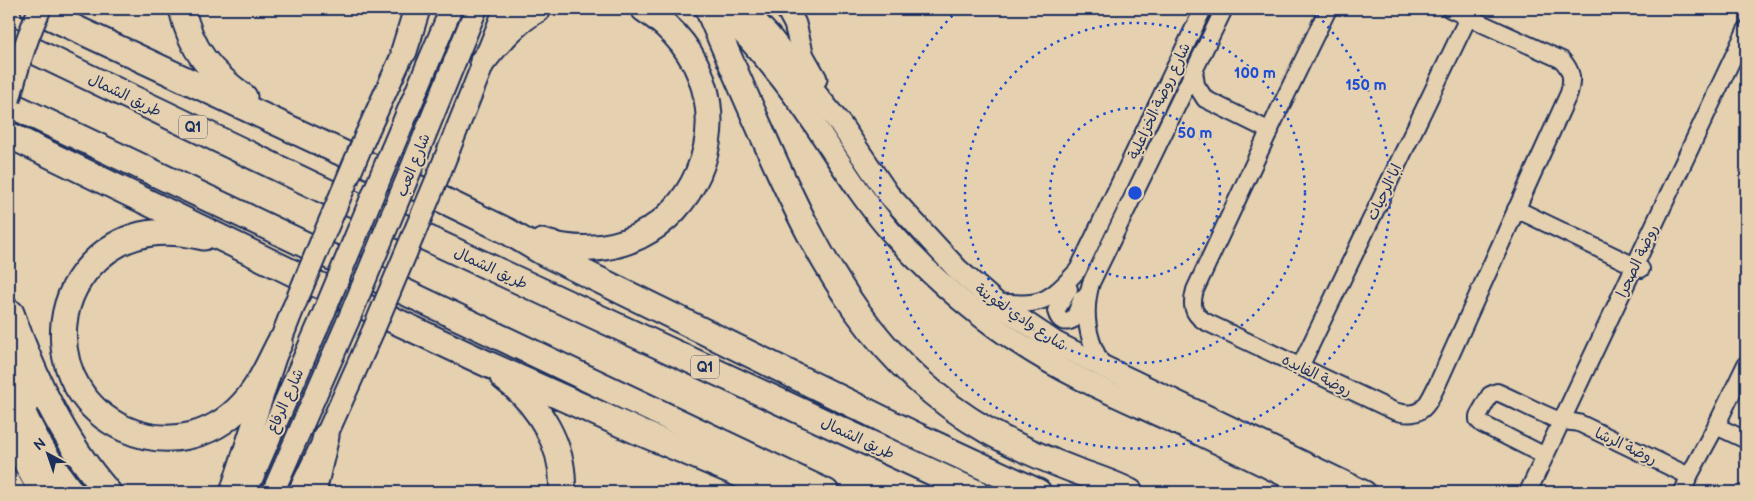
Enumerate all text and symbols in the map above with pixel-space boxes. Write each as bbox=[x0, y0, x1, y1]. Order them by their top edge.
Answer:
street label: شارع روضة الخزاعلية bbox=[1124, 40, 1195, 163]
text: 100 m bbox=[1234, 64, 1276, 83]
street label: طريق الشمال bbox=[85, 70, 164, 121]
text: 150 m bbox=[1345, 76, 1387, 95]
road number: Q1 bbox=[179, 115, 207, 138]
text: 50 m bbox=[1178, 124, 1213, 143]
street label: شارع العب bbox=[392, 131, 435, 200]
street label: ابا الرحيات bbox=[1363, 161, 1406, 224]
centre of rings bbox=[1126, 184, 1144, 202]
street label: روضة الصحرا bbox=[1612, 222, 1663, 301]
street label: طريق الشمال bbox=[451, 243, 531, 294]
street label: شارع وادي لعوينة bbox=[971, 280, 1070, 356]
street label: روضة الفايده bbox=[1278, 350, 1355, 401]
road number: Q1 bbox=[691, 356, 719, 378]
street label: شارع الرفاع bbox=[263, 366, 308, 437]
street label: طريق الشمال bbox=[818, 413, 898, 464]
street label: روضة الرشا bbox=[1592, 424, 1660, 469]
north arrow bbox=[22, 428, 72, 478]
text: N bbox=[30, 435, 49, 454]

